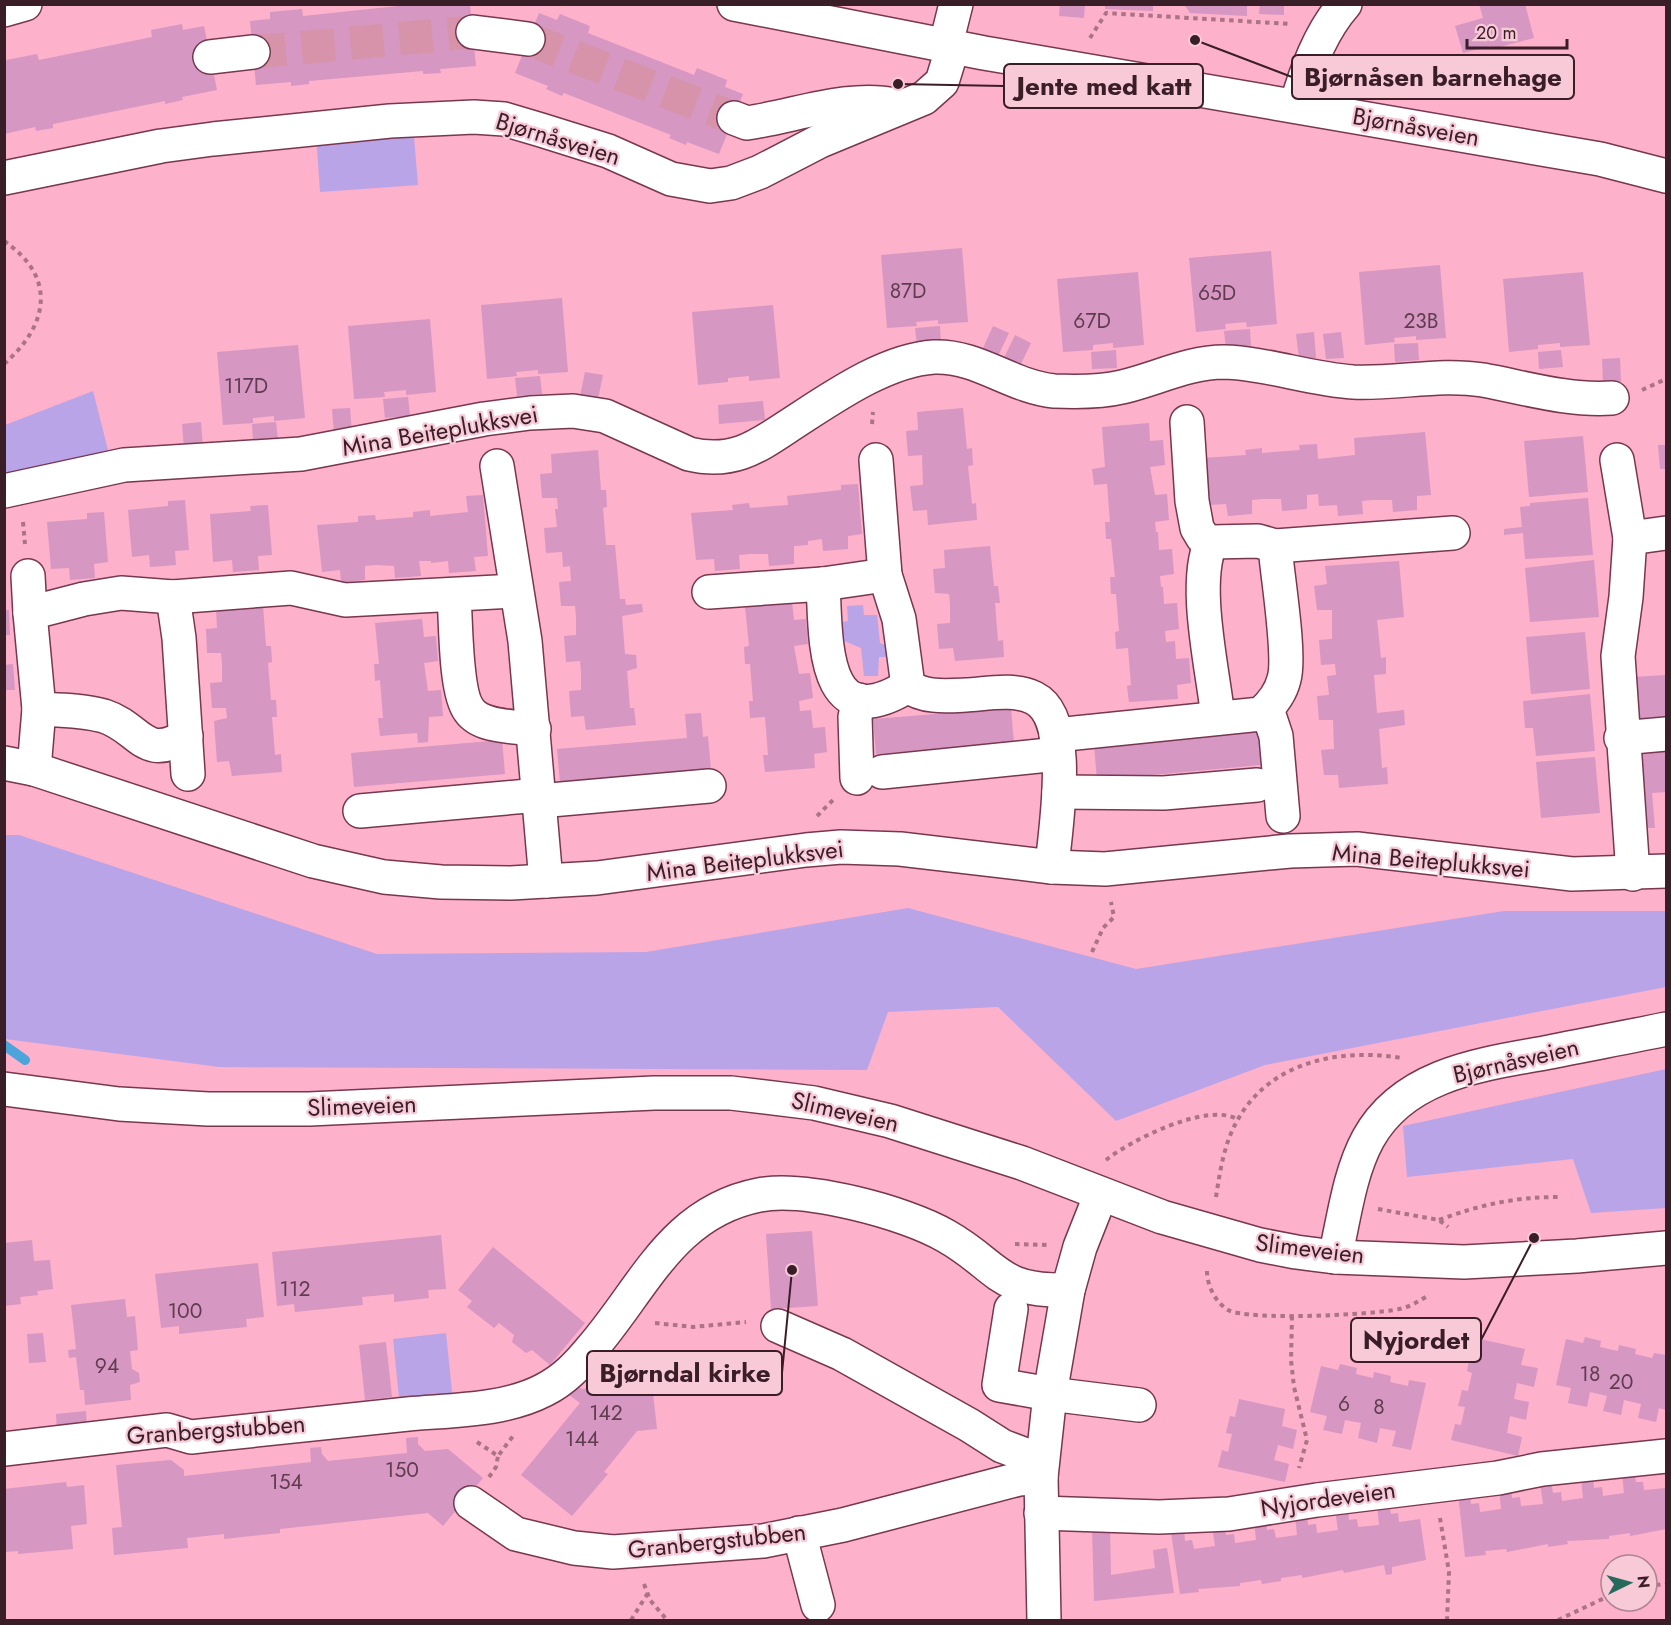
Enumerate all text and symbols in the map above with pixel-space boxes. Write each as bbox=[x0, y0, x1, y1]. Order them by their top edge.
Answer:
scale bar bbox=[1467, 12, 1568, 50]
text: 20 m bbox=[1476, 20, 1516, 46]
callout: Bjørnåsen barnehage bbox=[1292, 55, 1574, 99]
text: Bjørnåsen barnehage bbox=[1304, 58, 1562, 96]
callout: Jente med katt bbox=[1004, 64, 1203, 108]
text: Jente med katt bbox=[1011, 67, 1192, 105]
street label: Bjørnåsveien bbox=[1350, 98, 1482, 155]
street label: Bjørnåsveien bbox=[492, 103, 625, 174]
house number: 87D bbox=[890, 276, 926, 306]
house number: 65D bbox=[1198, 278, 1236, 308]
house number: 67D bbox=[1073, 306, 1111, 336]
house number: 23B bbox=[1403, 306, 1439, 336]
house number: 117D bbox=[224, 371, 268, 401]
street label: Mina Beiteplukksvei bbox=[339, 396, 541, 465]
street label: Mina Beiteplukksvei bbox=[644, 831, 846, 890]
street label: Mina Beiteplukksvei bbox=[1331, 834, 1531, 887]
street label: Bjørnåsveien bbox=[1449, 1029, 1582, 1092]
street label: Slimeveien bbox=[788, 1082, 902, 1141]
street label: Slimeveien bbox=[307, 1086, 417, 1125]
street label: Slimeveien bbox=[1254, 1224, 1366, 1273]
house number: 112 bbox=[280, 1274, 310, 1304]
house number: 100 bbox=[168, 1296, 202, 1326]
callout: Nyjordet bbox=[1351, 1318, 1481, 1362]
text: Nyjordet bbox=[1363, 1321, 1470, 1359]
house number: 94 bbox=[95, 1351, 119, 1381]
callout: Bjørndal kirke bbox=[587, 1351, 782, 1395]
text: Bjørndal kirke bbox=[599, 1354, 771, 1392]
house number: 18 bbox=[1580, 1359, 1600, 1389]
house number: 20 bbox=[1609, 1367, 1633, 1397]
house number: 6 bbox=[1338, 1389, 1350, 1419]
house number: 8 bbox=[1373, 1392, 1385, 1422]
house number: 142 bbox=[589, 1398, 623, 1428]
street label: Granbergstubben bbox=[126, 1406, 306, 1453]
house number: 144 bbox=[565, 1424, 599, 1454]
house number: 150 bbox=[385, 1455, 419, 1485]
house number: 154 bbox=[269, 1467, 303, 1497]
street label: Nyjordeveien bbox=[1258, 1472, 1398, 1525]
street label: Granbergstubben bbox=[626, 1514, 808, 1567]
north arrow bbox=[1599, 1553, 1659, 1613]
text: N bbox=[1631, 1574, 1655, 1589]

